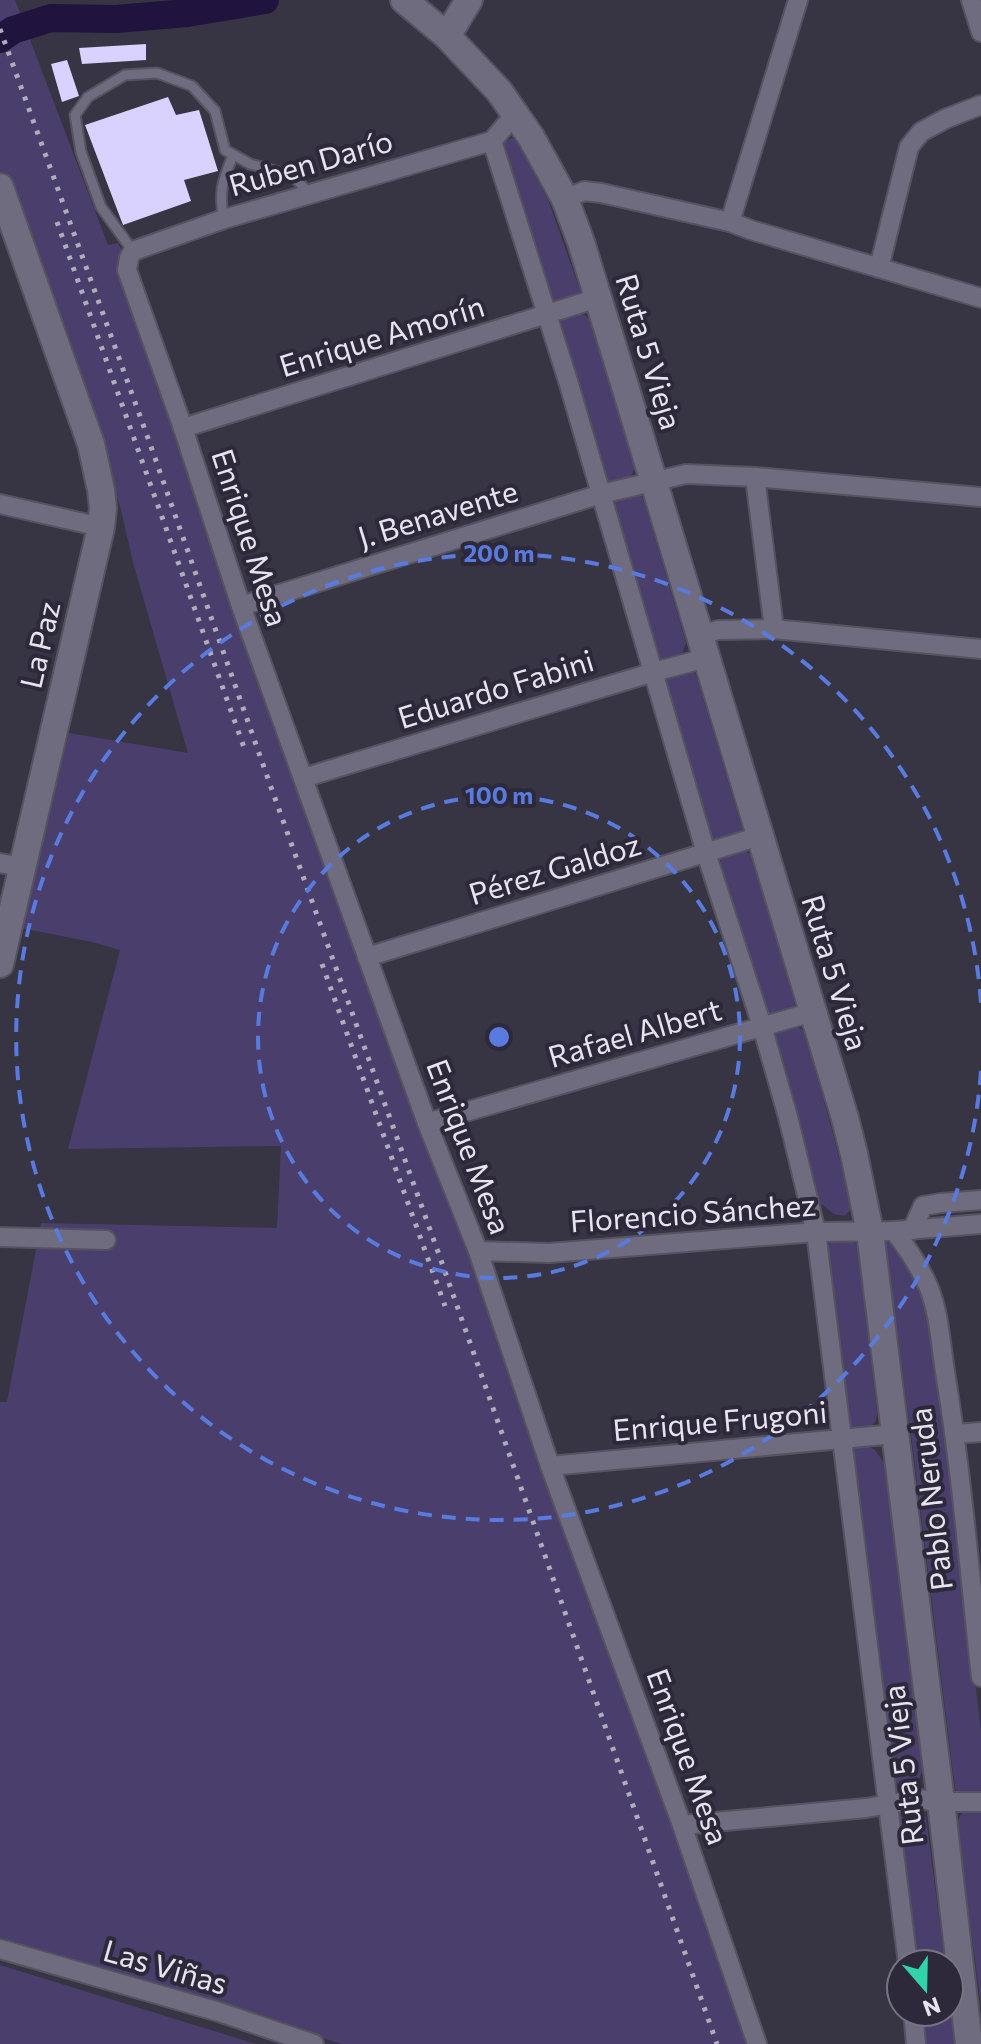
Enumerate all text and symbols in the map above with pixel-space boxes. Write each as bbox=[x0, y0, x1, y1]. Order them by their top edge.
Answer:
street label: Ruben Darío bbox=[224, 121, 396, 203]
street label: Ruta 5 Vieja bbox=[609, 269, 692, 434]
street label: Enrique Amorín bbox=[274, 286, 488, 383]
street label: Enrique Mesa bbox=[205, 444, 297, 631]
street label: J. Benavente bbox=[353, 471, 522, 554]
text: 200 m bbox=[464, 538, 534, 567]
street label: La Paz bbox=[11, 597, 66, 691]
street label: Eduardo Fabini bbox=[393, 640, 598, 735]
text: 100 m bbox=[465, 780, 533, 809]
street label: Pérez Galdoz bbox=[464, 824, 645, 911]
street label: Ruta 5 Vieja bbox=[795, 890, 878, 1055]
street label: Rafael Albert bbox=[544, 989, 725, 1074]
centre of rings bbox=[485, 1023, 513, 1051]
street label: Enrique Mesa bbox=[420, 1053, 521, 1239]
street label: Florencio Sánchez bbox=[569, 1184, 817, 1239]
street label: Enrique Frugoni bbox=[611, 1392, 828, 1447]
street label: Pablo Neruda bbox=[900, 1406, 959, 1593]
street label: Enrique Mesa bbox=[640, 1663, 738, 1849]
street label: Ruta 5 Vieja bbox=[873, 1683, 930, 1847]
street label: Las Viñas bbox=[99, 1930, 232, 2001]
north arrow bbox=[885, 1948, 965, 2028]
text: N bbox=[920, 1992, 944, 2023]

